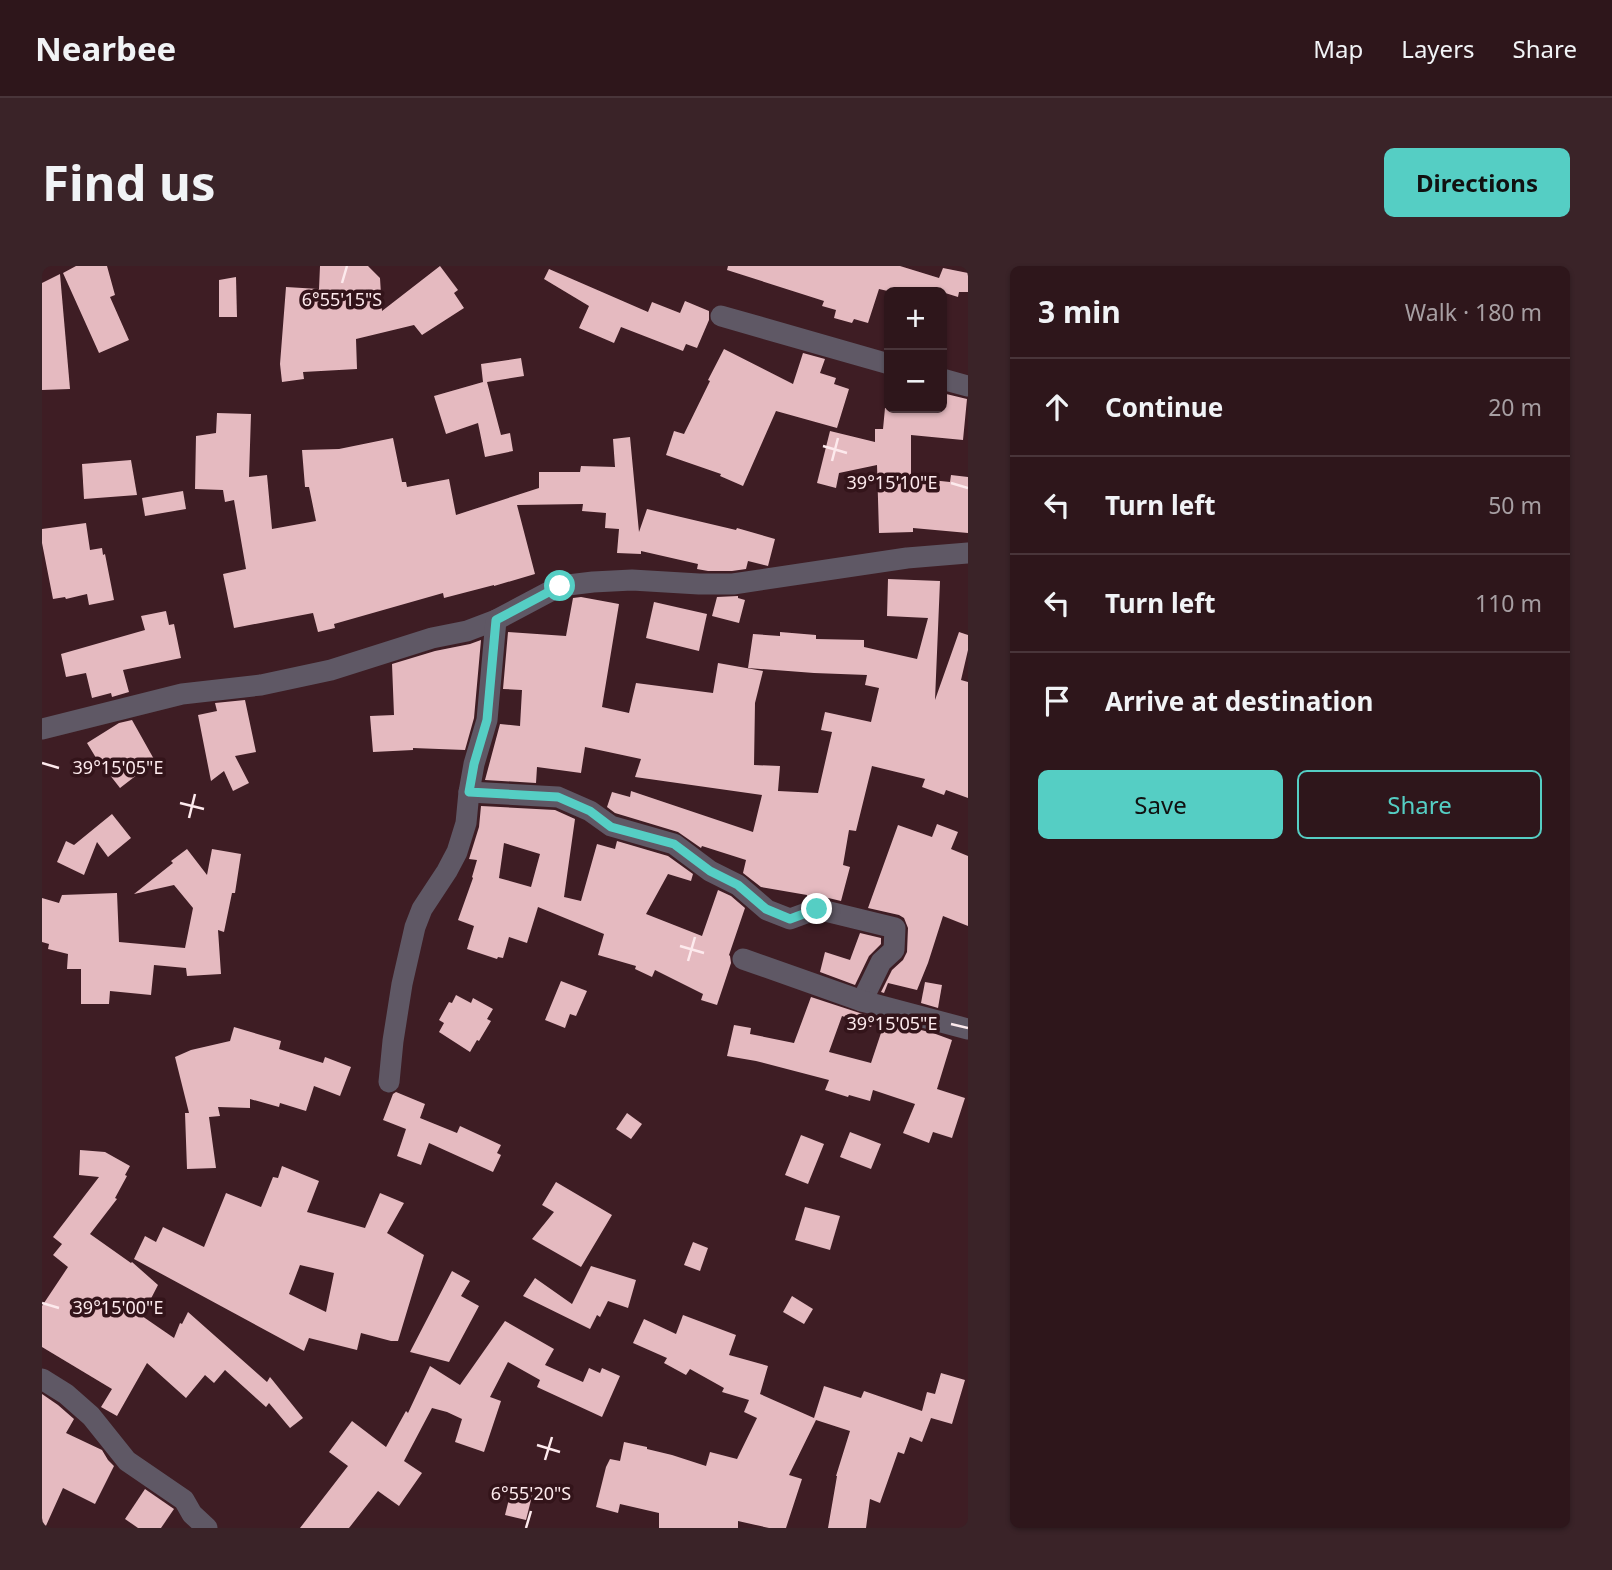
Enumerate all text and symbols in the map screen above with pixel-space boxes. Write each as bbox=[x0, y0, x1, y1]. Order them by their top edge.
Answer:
text: Nearbee bbox=[35, 26, 176, 71]
text: Map bbox=[1313, 32, 1363, 65]
text: Layers bbox=[1401, 32, 1475, 65]
text: Share bbox=[1513, 32, 1577, 65]
button: Directions bbox=[1384, 148, 1570, 217]
text: Find us bbox=[42, 149, 216, 215]
text: 6°55'15"S bbox=[302, 287, 382, 311]
map controls bbox=[884, 287, 947, 413]
button: + bbox=[884, 287, 947, 350]
text: 3 min bbox=[1038, 291, 1121, 332]
text: Walk · 180 m bbox=[1405, 296, 1542, 328]
button: − bbox=[884, 350, 947, 413]
icon: ahead bbox=[1038, 388, 1076, 426]
text: Continue bbox=[1105, 389, 1223, 425]
text: 20 m bbox=[1488, 391, 1542, 423]
text: 39°15'10"E bbox=[847, 470, 937, 494]
icon: left bbox=[1038, 486, 1076, 524]
text: Turn left bbox=[1105, 487, 1216, 523]
text: 50 m bbox=[1488, 489, 1542, 521]
route start bbox=[544, 570, 575, 601]
icon: left bbox=[1038, 584, 1076, 622]
text: Turn left bbox=[1105, 585, 1216, 621]
text: 110 m bbox=[1475, 587, 1542, 619]
icon: arrive bbox=[1038, 682, 1076, 720]
text: Arrive at destination bbox=[1105, 683, 1374, 719]
text: 39°15'05"E bbox=[73, 755, 163, 779]
button: Save bbox=[1038, 770, 1283, 839]
button: Share bbox=[1297, 770, 1542, 839]
route end bbox=[801, 893, 832, 924]
text: 39°15'05"E bbox=[847, 1011, 937, 1035]
text: 39°15'00"E bbox=[73, 1295, 163, 1319]
text: 6°55'20"S bbox=[491, 1481, 571, 1505]

